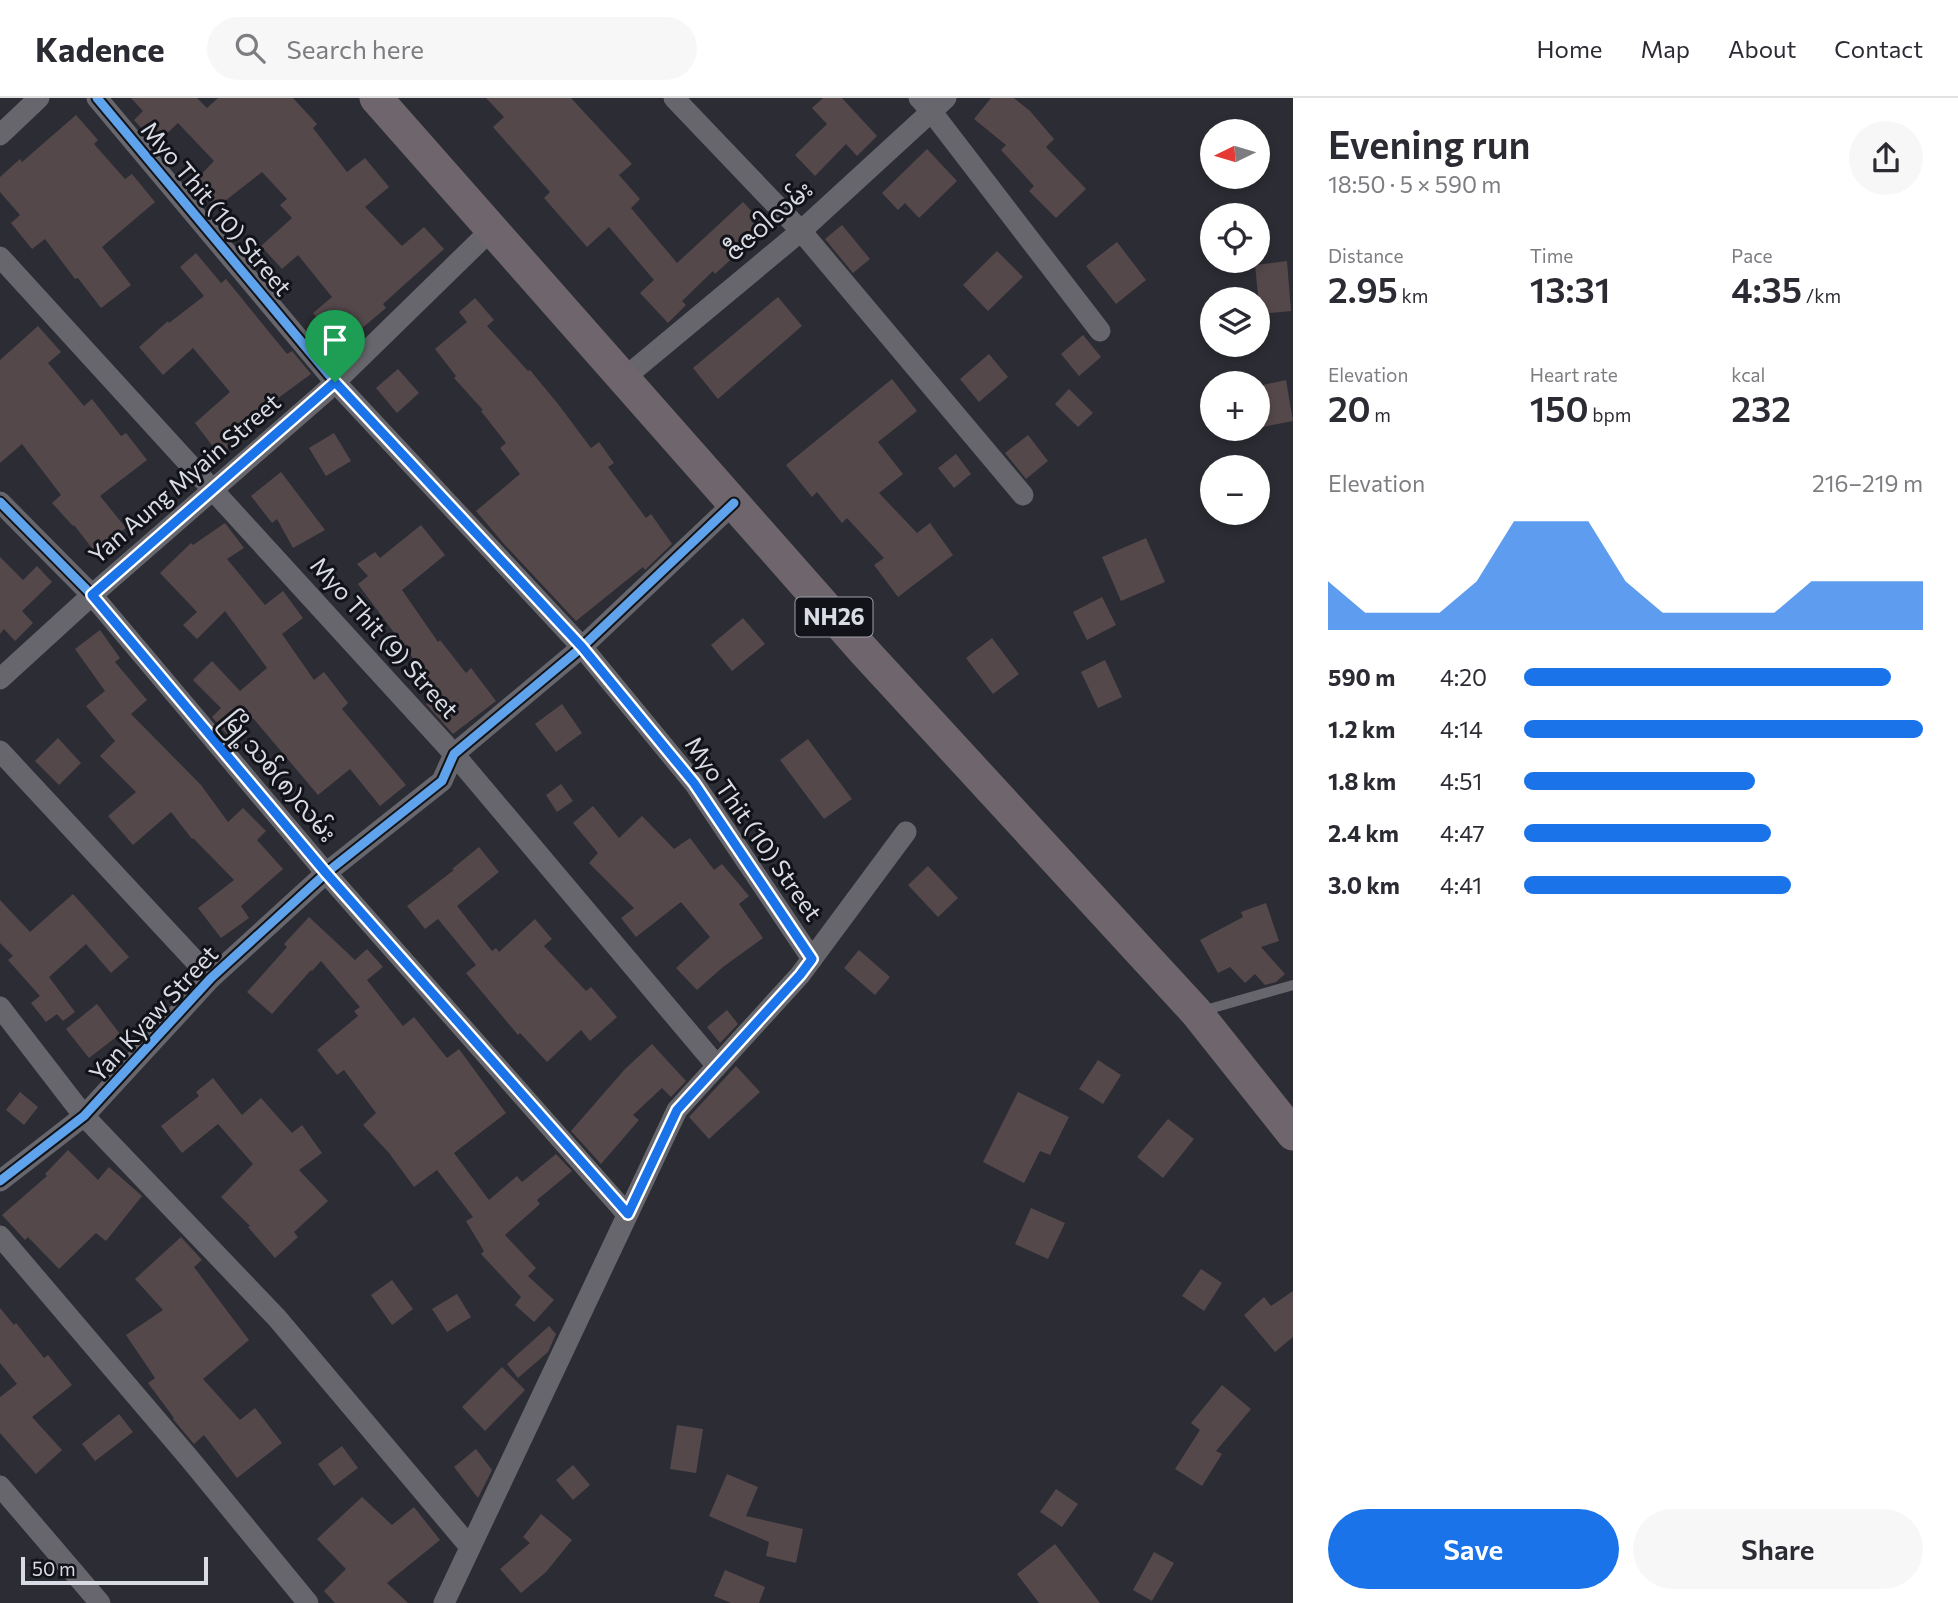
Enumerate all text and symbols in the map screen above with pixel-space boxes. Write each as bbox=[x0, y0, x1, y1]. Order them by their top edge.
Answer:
search box bbox=[207, 17, 697, 80]
text: Kadence bbox=[35, 28, 165, 69]
icon: search bbox=[231, 29, 269, 67]
text: Search here bbox=[287, 33, 424, 64]
text: Home bbox=[1537, 34, 1603, 63]
text: Map bbox=[1641, 34, 1690, 63]
text: About bbox=[1728, 34, 1796, 63]
text: Contact bbox=[1834, 34, 1923, 63]
street label: Myo Thit (10) Street bbox=[136, 115, 299, 301]
north arrow bbox=[1200, 119, 1270, 189]
map controls bbox=[1200, 119, 1270, 525]
text: Evening run bbox=[1328, 120, 1531, 167]
button: share bbox=[1849, 121, 1923, 195]
text: 18:50 · 5 × 590 m bbox=[1328, 170, 1501, 198]
street label: ဇီဇဝါလမ်း bbox=[718, 174, 818, 266]
button: locate bbox=[1200, 203, 1270, 273]
text: Distance bbox=[1328, 244, 1404, 267]
text: Time bbox=[1530, 244, 1573, 267]
text: Pace bbox=[1731, 244, 1773, 267]
text: 2.95 bbox=[1328, 267, 1398, 310]
text: 13:31 bbox=[1530, 267, 1610, 310]
text: 4:35 bbox=[1731, 267, 1802, 310]
text: km bbox=[1398, 284, 1428, 307]
text: /km bbox=[1802, 284, 1841, 307]
button: layers bbox=[1200, 287, 1270, 357]
pin bbox=[305, 310, 365, 382]
icon: arrive bbox=[316, 321, 354, 359]
text: Elevation bbox=[1328, 363, 1408, 386]
text: Heart rate bbox=[1530, 363, 1618, 386]
text: kcal bbox=[1731, 363, 1765, 386]
button: + bbox=[1200, 371, 1270, 441]
text: 20 bbox=[1328, 386, 1371, 429]
text: 150 bbox=[1530, 386, 1589, 429]
text: 232 bbox=[1731, 386, 1791, 429]
street label: Yan Aung Myain Street bbox=[82, 387, 286, 569]
text: m bbox=[1371, 403, 1391, 426]
text: bpm bbox=[1589, 403, 1631, 426]
button: − bbox=[1200, 455, 1270, 525]
text: Elevation bbox=[1328, 469, 1425, 497]
text: 216–219 m bbox=[1812, 469, 1923, 497]
street label: Myo Thit (9) Street bbox=[305, 550, 465, 724]
road number: NH26 bbox=[796, 597, 872, 636]
text: 590 m bbox=[1328, 663, 1395, 691]
text: 4:20 bbox=[1440, 663, 1487, 691]
street label: မြို့သစ်(၈)လမ်း bbox=[212, 705, 343, 851]
text: 1.2 km bbox=[1328, 715, 1395, 743]
text: 4:14 bbox=[1440, 715, 1483, 743]
street label: Myo Thit (10) Street bbox=[680, 730, 829, 926]
text: 1.8 km bbox=[1328, 767, 1396, 795]
text: 4:51 bbox=[1440, 767, 1482, 795]
text: 2.4 km bbox=[1328, 819, 1399, 847]
text: 4:47 bbox=[1440, 819, 1485, 847]
text: 3.0 km bbox=[1328, 871, 1400, 899]
text: 4:41 bbox=[1440, 871, 1482, 899]
street label: Yan Kyaw Street bbox=[82, 939, 223, 1087]
button: Save bbox=[1328, 1509, 1619, 1589]
button: Share bbox=[1633, 1509, 1923, 1589]
scale bar bbox=[21, 1554, 208, 1586]
text: 50 m bbox=[32, 1557, 76, 1580]

